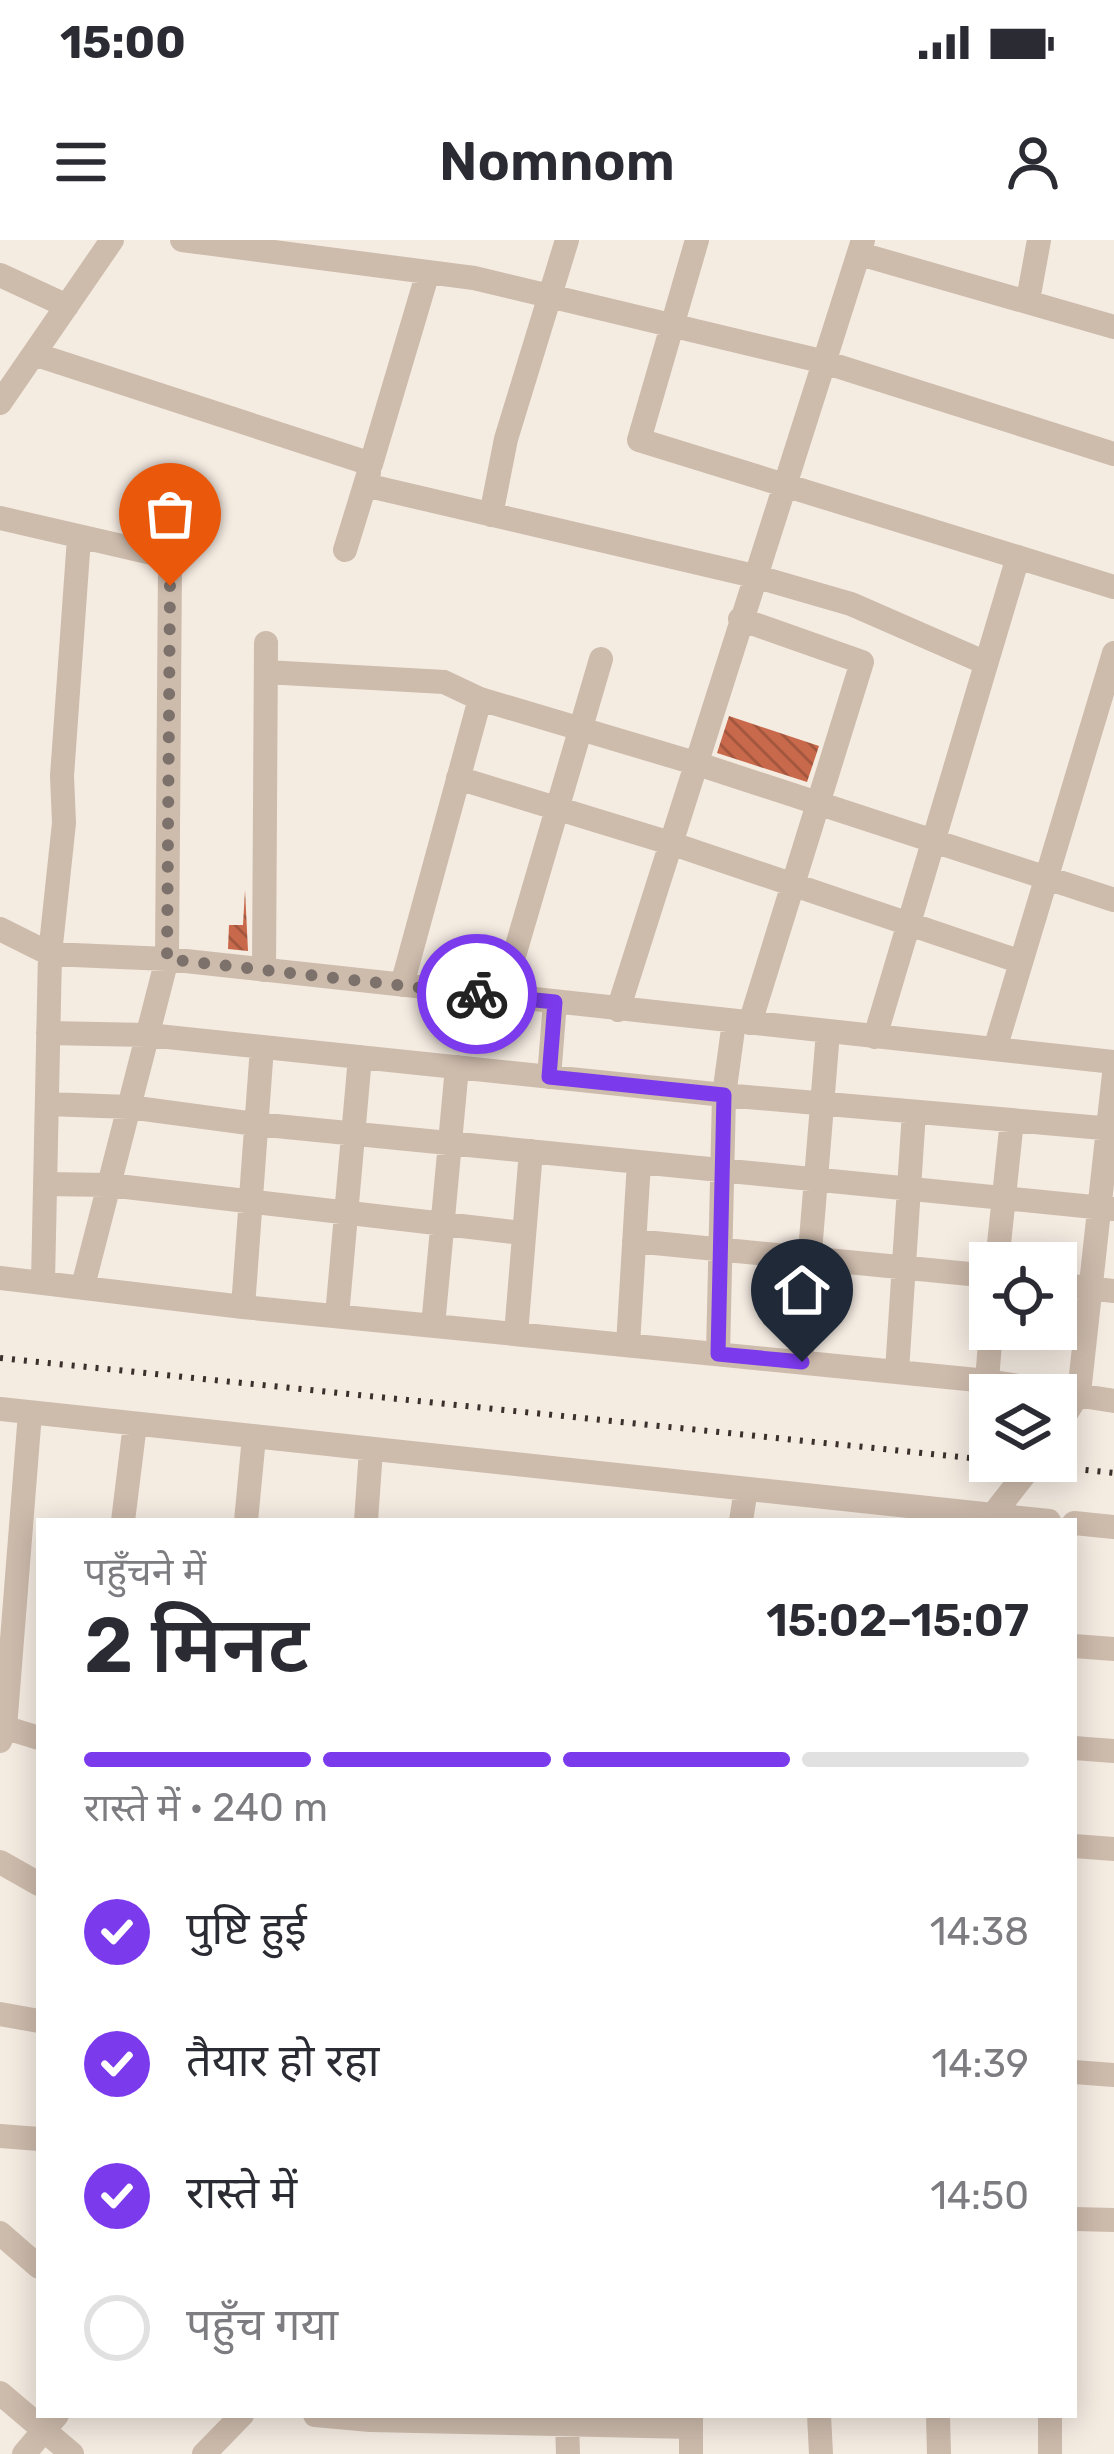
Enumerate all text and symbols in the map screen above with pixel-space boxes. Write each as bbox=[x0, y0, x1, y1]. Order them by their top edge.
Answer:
text: 15:00 bbox=[60, 16, 186, 69]
icon: menu bbox=[48, 129, 114, 195]
icon: person bbox=[1000, 129, 1066, 195]
text: Nomnom bbox=[439, 130, 675, 194]
pin bbox=[119, 463, 221, 586]
icon: bag bbox=[137, 481, 203, 547]
courier bbox=[417, 934, 537, 1054]
icon: bike bbox=[444, 961, 510, 1027]
pin bbox=[751, 1239, 853, 1362]
map controls bbox=[969, 1242, 1077, 1482]
button: locate bbox=[969, 1242, 1077, 1350]
icon: home bbox=[769, 1257, 835, 1323]
button: layers bbox=[969, 1374, 1077, 1482]
text: पहुँचने में bbox=[84, 1549, 206, 1595]
text: 15:02–15:07 bbox=[766, 1594, 1029, 1647]
text: 2 मिनट bbox=[84, 1599, 309, 1692]
text: रास्ते में · 240 m bbox=[84, 1785, 328, 1831]
icon: check bbox=[84, 1899, 150, 1965]
text: पुष्टि हुई bbox=[186, 1902, 307, 1955]
text: 14:38 bbox=[930, 1909, 1029, 1955]
icon: check bbox=[84, 2031, 150, 2097]
text: तैयार हो रहा bbox=[186, 2034, 379, 2087]
text: 14:39 bbox=[932, 2041, 1029, 2087]
icon: check bbox=[84, 2163, 150, 2229]
text: रास्ते में bbox=[186, 2166, 297, 2219]
text: 14:50 bbox=[930, 2173, 1029, 2219]
text: पहुँच गया bbox=[186, 2298, 338, 2351]

